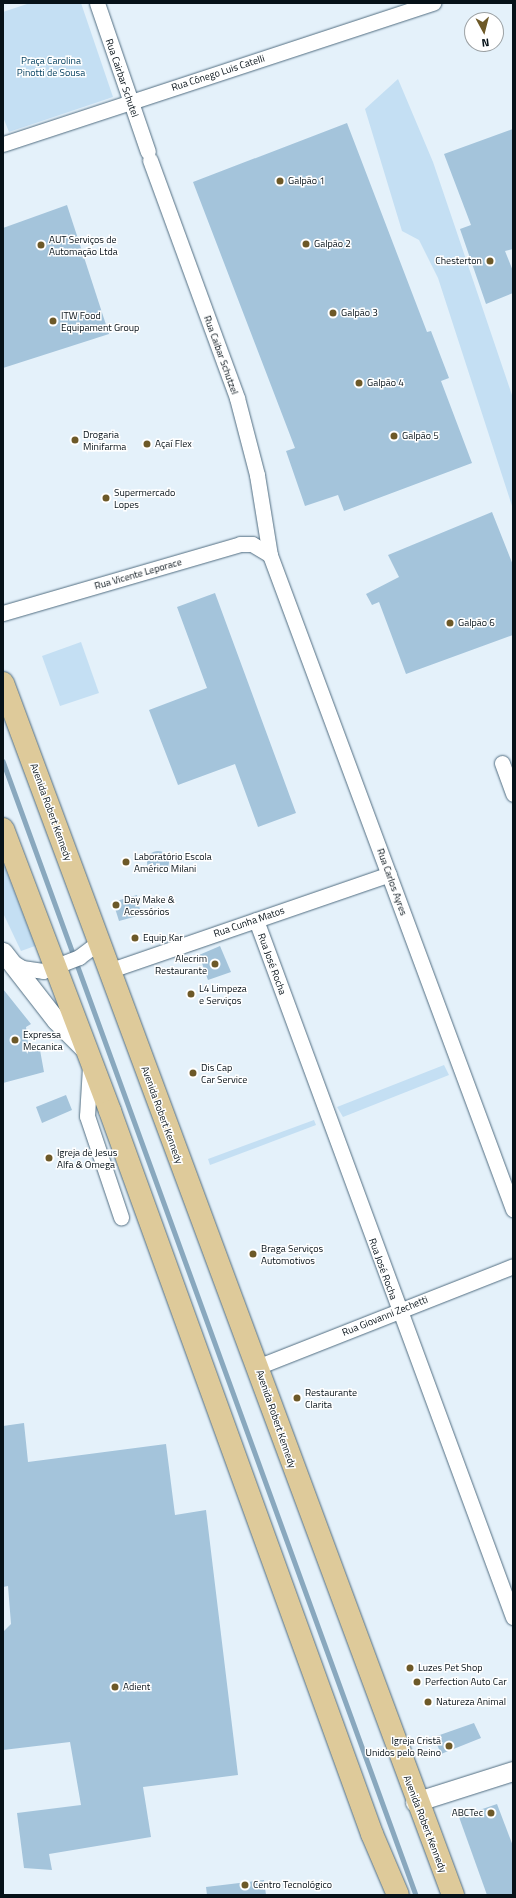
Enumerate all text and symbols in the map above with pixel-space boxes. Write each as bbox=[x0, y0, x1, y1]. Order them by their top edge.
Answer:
north arrow bbox=[464, 12, 504, 52]
text: N bbox=[481, 35, 490, 51]
street label: Rua Cairbar Schutel bbox=[103, 37, 141, 119]
street label: Rua Cônego Luis Catelli bbox=[170, 52, 266, 94]
park label: Praça Carolina Pinotti de Sousa bbox=[17, 54, 85, 78]
place label: Galpão 1 bbox=[288, 175, 325, 187]
marker: Galpão 1 bbox=[275, 176, 285, 186]
place label: AUT Serviços de Automação Ltda bbox=[49, 233, 118, 256]
place label: Galpão 2 bbox=[314, 238, 351, 250]
marker: Galpão 2 bbox=[301, 239, 311, 249]
marker: AUT Serviços de Automação Ltda bbox=[36, 240, 46, 250]
place label: Chesterton bbox=[435, 255, 482, 267]
marker: Chesterton bbox=[485, 256, 495, 266]
place label: Galpão 3 bbox=[341, 307, 378, 319]
marker: Galpão 3 bbox=[328, 308, 338, 318]
place label: ITW Food Equipament Group bbox=[61, 309, 139, 332]
street label: Rua Caibar Schutzel bbox=[201, 314, 241, 396]
marker: ITW Food Equipament Group bbox=[48, 316, 58, 326]
place label: Galpão 4 bbox=[367, 377, 404, 389]
marker: Galpão 4 bbox=[354, 378, 364, 388]
place label: Drogaria Minifarma bbox=[83, 428, 126, 452]
place label: Galpão 5 bbox=[402, 430, 439, 442]
marker: Galpão 5 bbox=[389, 431, 399, 441]
marker: Drogaria Minifarma bbox=[70, 435, 80, 445]
place label: Açaí Flex bbox=[155, 438, 192, 450]
marker: Açaí Flex bbox=[142, 439, 152, 449]
place label: Supermercado Lopes bbox=[114, 486, 175, 510]
marker: Supermercado Lopes bbox=[101, 493, 111, 503]
street label: Rua Vicente Leporace bbox=[93, 556, 183, 592]
place label: Galpão 6 bbox=[458, 617, 495, 629]
marker: Galpão 6 bbox=[445, 618, 455, 628]
street label: Avenida Robert Kennedy bbox=[28, 762, 74, 862]
street label: Rua Carlos Ayres bbox=[374, 847, 410, 917]
place label: Laboratório Escola Américo Milani bbox=[134, 850, 212, 874]
marker: Laboratório Escola Américo Milani bbox=[121, 857, 131, 867]
place label: Day Make & Acessórios bbox=[124, 893, 175, 916]
marker: Day Make & Acessórios bbox=[111, 900, 121, 910]
street label: Rua Cunha Matos bbox=[212, 904, 286, 940]
place label: Equip Kar bbox=[143, 932, 183, 944]
street label: Rua José Rocha bbox=[255, 932, 289, 996]
marker: Equip Kar bbox=[130, 933, 140, 943]
place label: Alecrim Restaurante bbox=[155, 952, 207, 976]
marker: Alecrim Restaurante bbox=[210, 959, 220, 969]
place label: L4 Limpeza e Serviços bbox=[199, 982, 247, 1006]
marker: L4 Limpeza e Serviços bbox=[186, 989, 196, 999]
place label: Expressa Mecanica bbox=[23, 1028, 63, 1052]
marker: Expressa Mecanica bbox=[10, 1035, 20, 1045]
place label: Dis Cap Car Service bbox=[201, 1061, 247, 1084]
street label: Avenida Robert Kennedy bbox=[139, 1065, 185, 1165]
marker: Dis Cap Car Service bbox=[188, 1068, 198, 1078]
place label: Igreja de Jesus Alfa & Omega bbox=[57, 1146, 117, 1170]
marker: Igreja de Jesus Alfa & Omega bbox=[44, 1153, 54, 1163]
street label: Rua José Rocha bbox=[366, 1237, 400, 1301]
place label: Braga Serviços Automotivos bbox=[261, 1242, 323, 1266]
marker: Braga Serviços Automotivos bbox=[248, 1249, 258, 1259]
street label: Rua Giovanni Zechetti bbox=[340, 1293, 430, 1339]
street label: Avenida Robert Kennedy bbox=[254, 1368, 298, 1470]
place label: Restaurante Clarita bbox=[305, 1386, 357, 1410]
marker: Restaurante Clarita bbox=[292, 1393, 302, 1403]
place label: Luzes Pet Shop bbox=[418, 1662, 482, 1674]
marker: Luzes Pet Shop bbox=[405, 1663, 415, 1673]
place label: Perfection Auto Car bbox=[425, 1676, 507, 1688]
marker: Perfection Auto Car bbox=[412, 1677, 422, 1687]
place label: Adient bbox=[123, 1681, 150, 1693]
marker: Adient bbox=[110, 1682, 120, 1692]
place label: Natureza Animal bbox=[436, 1696, 506, 1708]
marker: Natureza Animal bbox=[423, 1697, 433, 1707]
place label: Igreja Cristã Unidos pelo Reino bbox=[366, 1734, 441, 1758]
marker: Igreja Cristã Unidos pelo Reino bbox=[444, 1741, 454, 1751]
street label: Avenida Robert Kennedy bbox=[401, 1774, 449, 1874]
place label: ABCTec bbox=[452, 1807, 483, 1819]
marker: ABCTec bbox=[486, 1808, 496, 1818]
place label: Centro Tecnológico bbox=[253, 1879, 332, 1891]
marker: Centro Tecnológico bbox=[240, 1880, 250, 1890]

